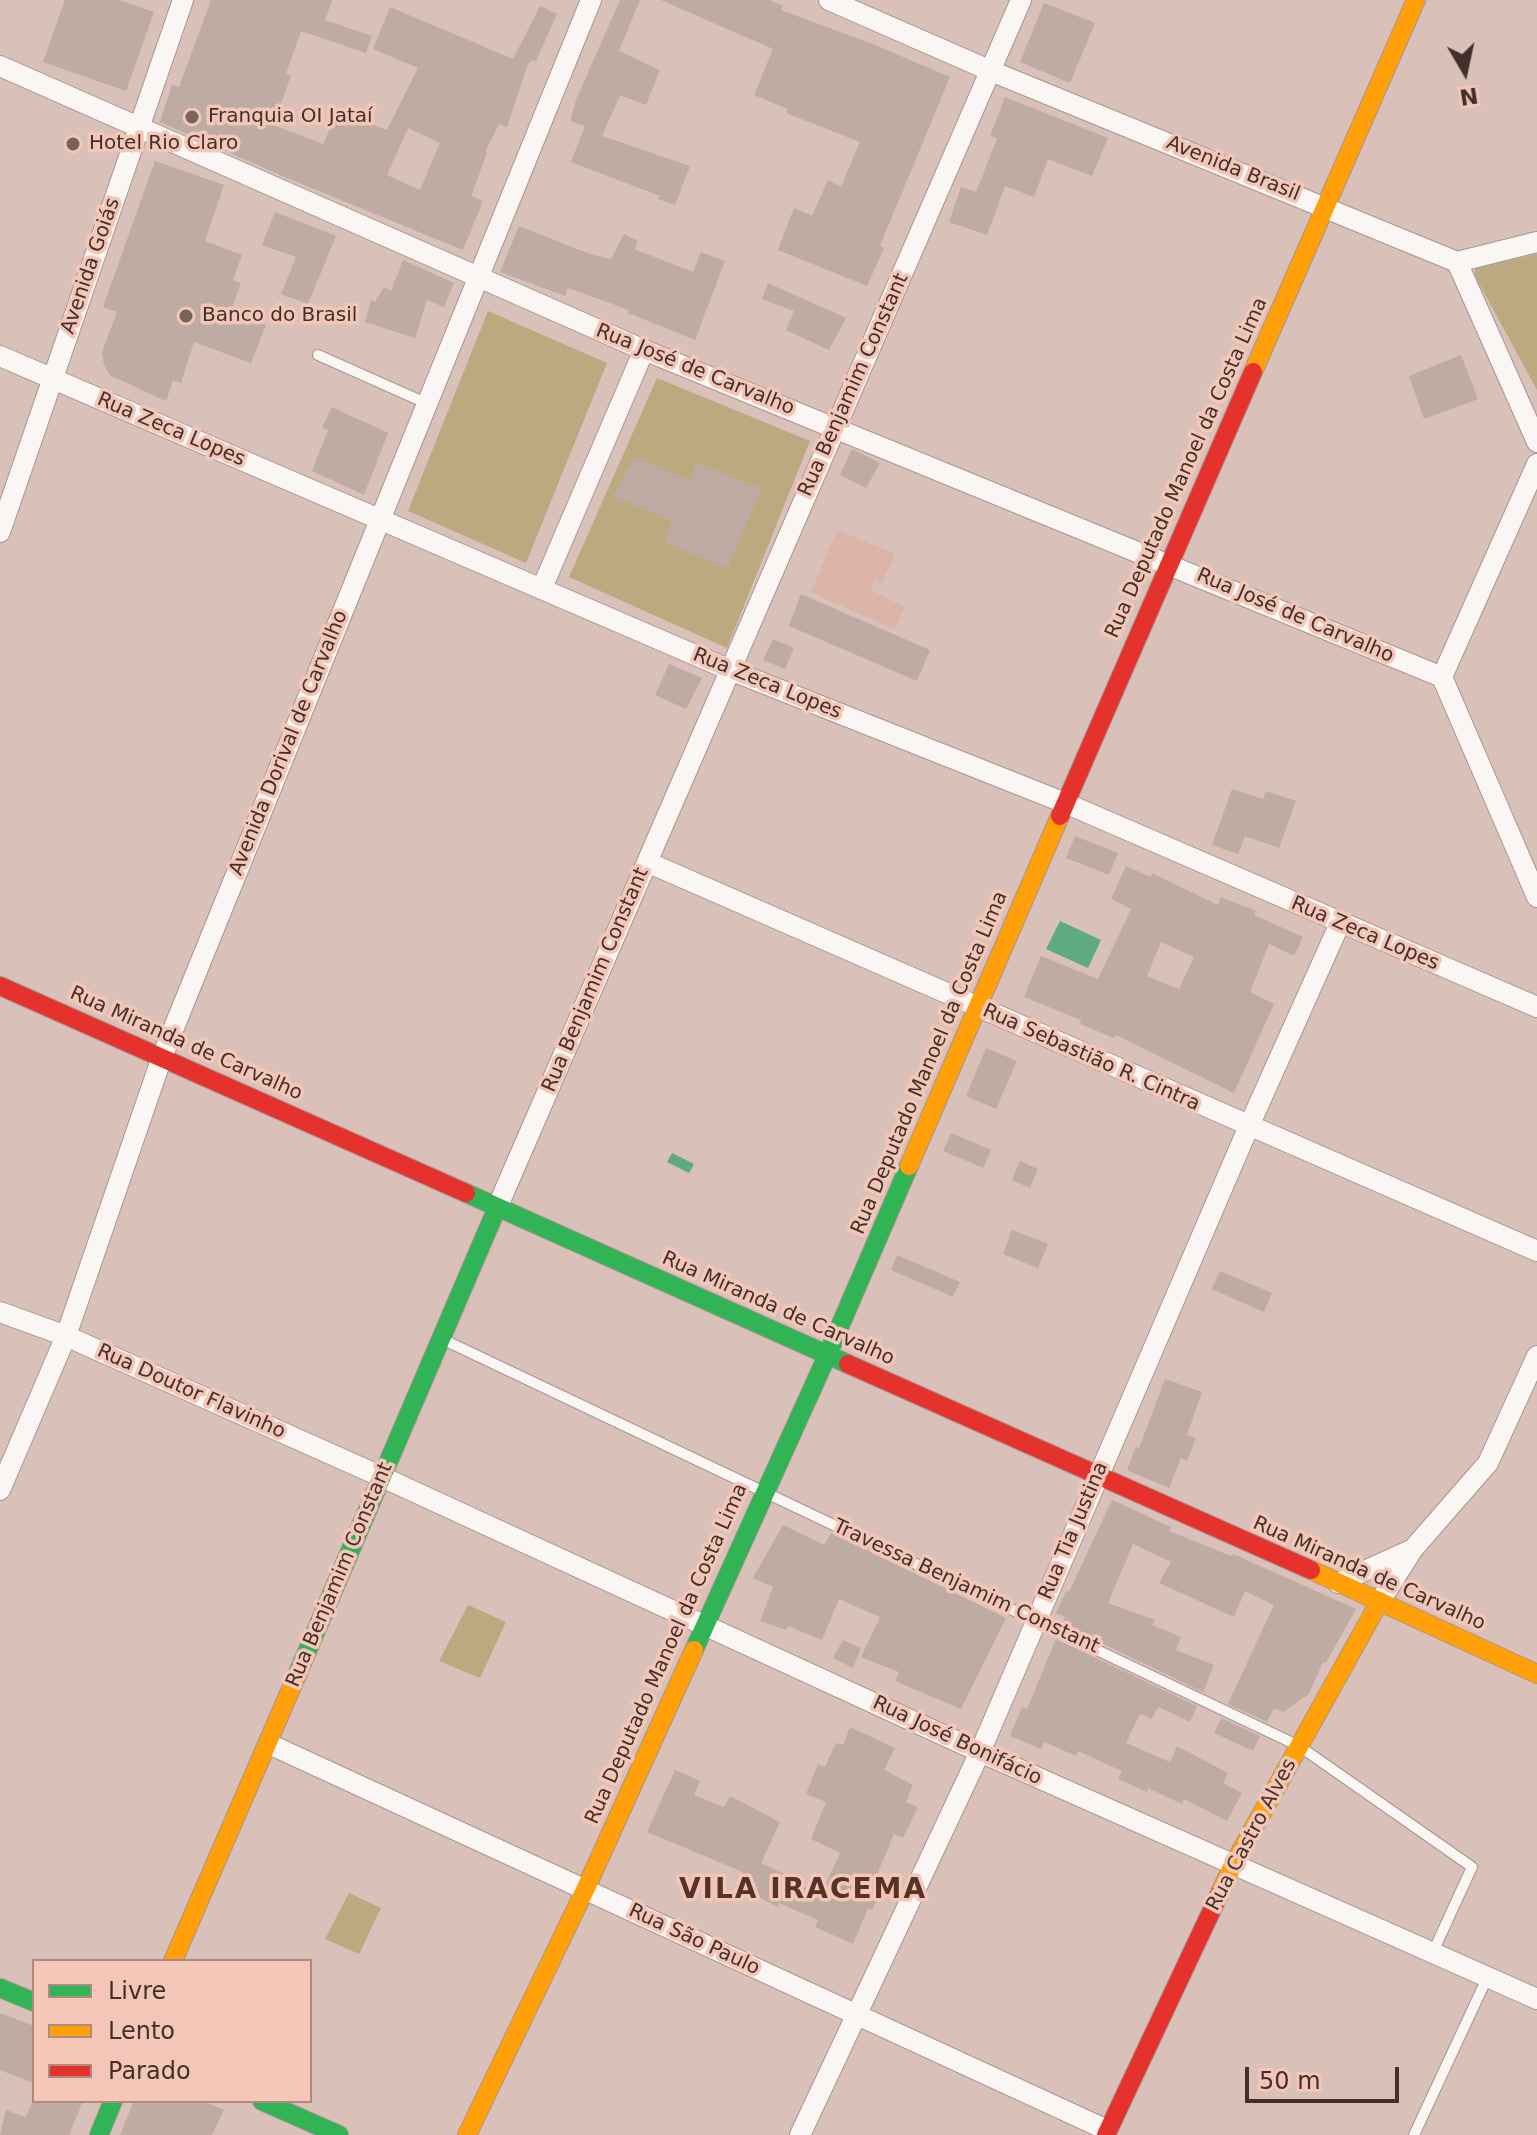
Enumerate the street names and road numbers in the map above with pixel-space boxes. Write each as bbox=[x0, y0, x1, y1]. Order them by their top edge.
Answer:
street label: Avenida Brasil bbox=[1163, 131, 1303, 207]
street label: Avenida Goiás bbox=[57, 195, 125, 337]
street label: Rua Benjamim Constant bbox=[794, 270, 914, 500]
street label: Rua Deputado Manoel da Costa Lima bbox=[1101, 294, 1273, 642]
street label: Rua José de Carvalho bbox=[592, 319, 798, 421]
street label: Rua Zeca Lopes bbox=[93, 388, 249, 472]
street label: Rua José de Carvalho bbox=[1193, 564, 1397, 668]
street label: Avenida Dorival de Carvalho bbox=[225, 607, 353, 879]
street label: Rua Zeca Lopes bbox=[689, 643, 845, 725]
street label: Rua Benjamim Constant bbox=[538, 864, 654, 1096]
street label: Rua Deputado Manoel da Costa Lima bbox=[847, 888, 1013, 1238]
street label: Rua Zeca Lopes bbox=[1287, 892, 1443, 976]
street label: Rua Miranda de Carvalho bbox=[66, 982, 306, 1106]
street label: Rua Sebastião R. Cintra bbox=[979, 999, 1203, 1117]
street label: Rua Miranda de Carvalho bbox=[658, 1247, 898, 1371]
street label: Rua Doutor Flavinho bbox=[93, 1340, 289, 1444]
street label: Rua Tia Justina bbox=[1034, 1458, 1114, 1604]
street label: Rua Benjamim Constant bbox=[282, 1459, 398, 1691]
street label: Rua Deputado Manoel da Costa Lima bbox=[581, 1480, 753, 1828]
street label: Rua Miranda de Carvalho bbox=[1249, 1512, 1489, 1636]
street label: Travessa Benjamim Constant bbox=[829, 1515, 1103, 1659]
street label: Rua José Bonifácio bbox=[869, 1691, 1045, 1791]
street label: Rua Castro Alves bbox=[1202, 1755, 1302, 1915]
street label: Rua São Paulo bbox=[625, 1899, 763, 1981]

